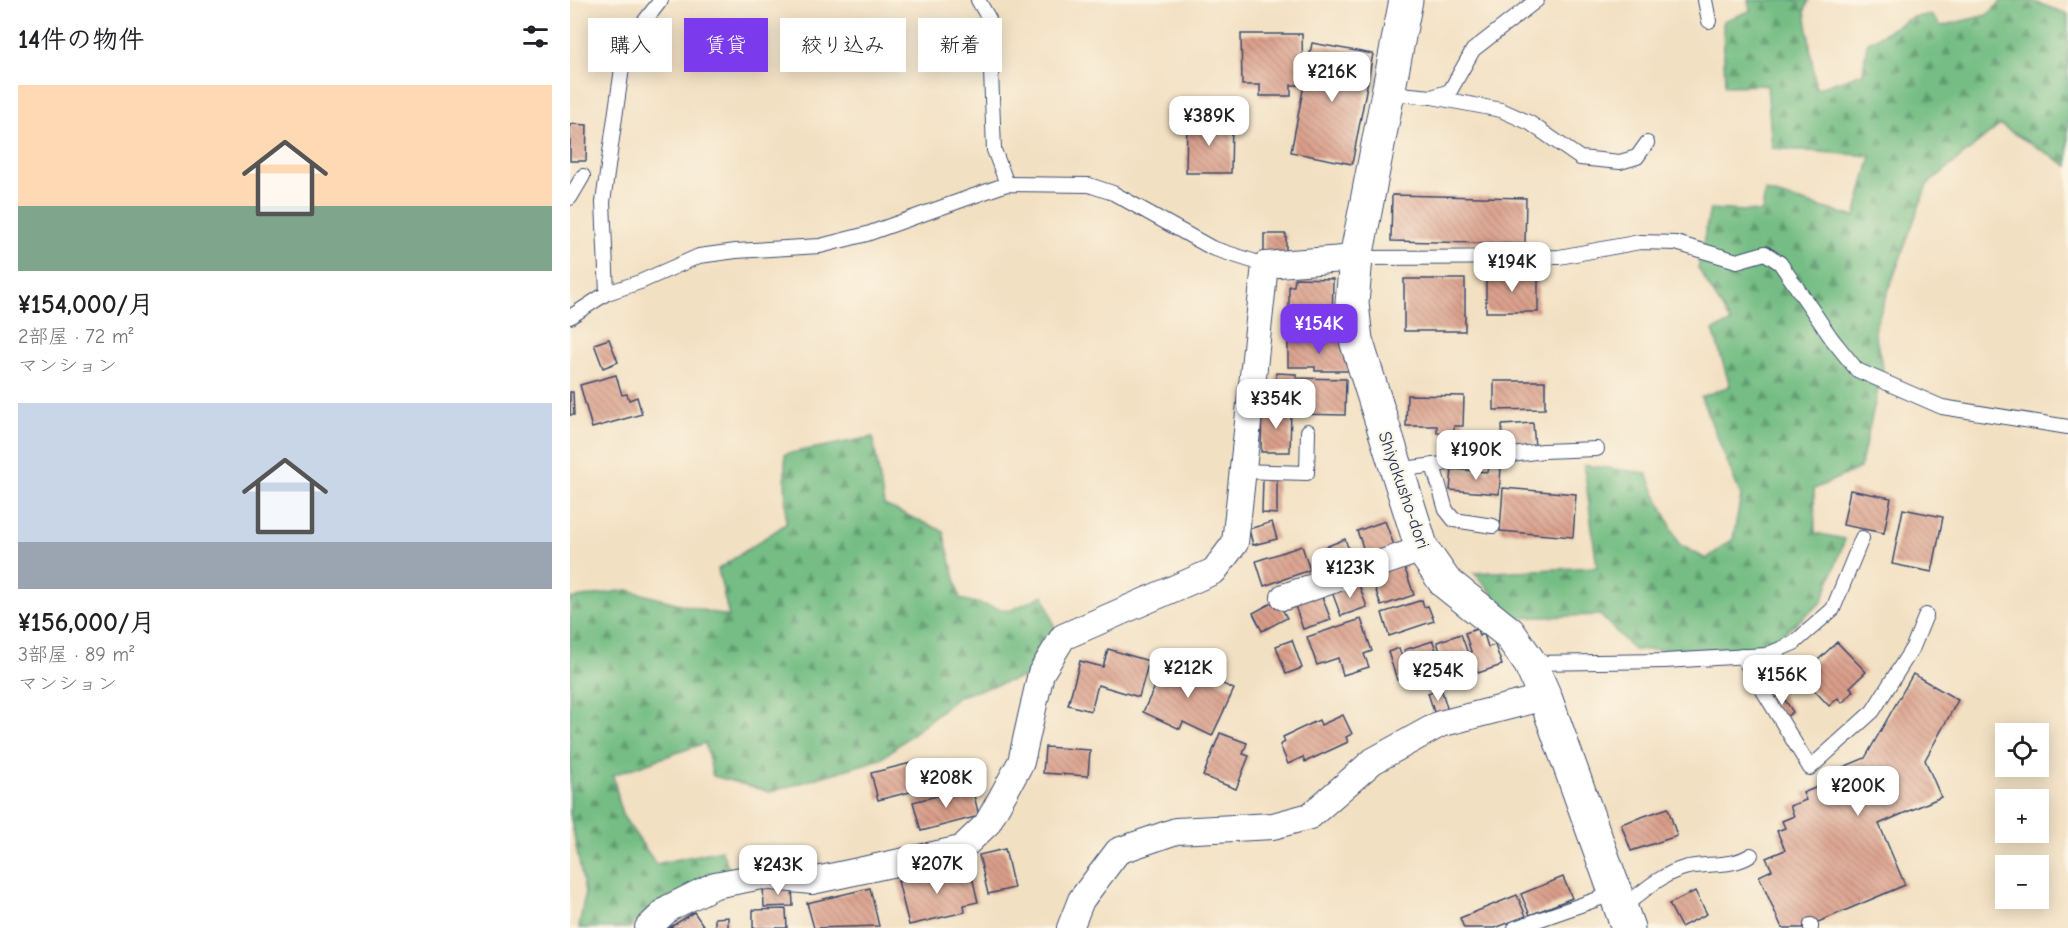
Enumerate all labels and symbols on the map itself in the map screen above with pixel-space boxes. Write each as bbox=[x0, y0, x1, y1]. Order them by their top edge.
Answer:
pin: ¥216K bbox=[1290, 52, 1374, 103]
pin: ¥389K bbox=[1167, 96, 1251, 147]
pin: ¥194K bbox=[1470, 242, 1554, 293]
pin: ¥154K bbox=[1277, 304, 1361, 355]
pin: ¥354K bbox=[1234, 379, 1318, 430]
street label: Shiyakusho-dori bbox=[1374, 429, 1433, 552]
pin: ¥190K bbox=[1434, 430, 1518, 481]
pin: ¥123K bbox=[1308, 548, 1392, 599]
pin: ¥212K bbox=[1146, 648, 1230, 699]
pin: ¥254K bbox=[1396, 651, 1480, 702]
pin: ¥156K bbox=[1740, 655, 1824, 706]
pin: ¥208K bbox=[904, 758, 988, 809]
pin: ¥200K bbox=[1816, 766, 1900, 817]
pin: ¥207K bbox=[895, 844, 979, 895]
pin: ¥243K bbox=[736, 845, 820, 896]

